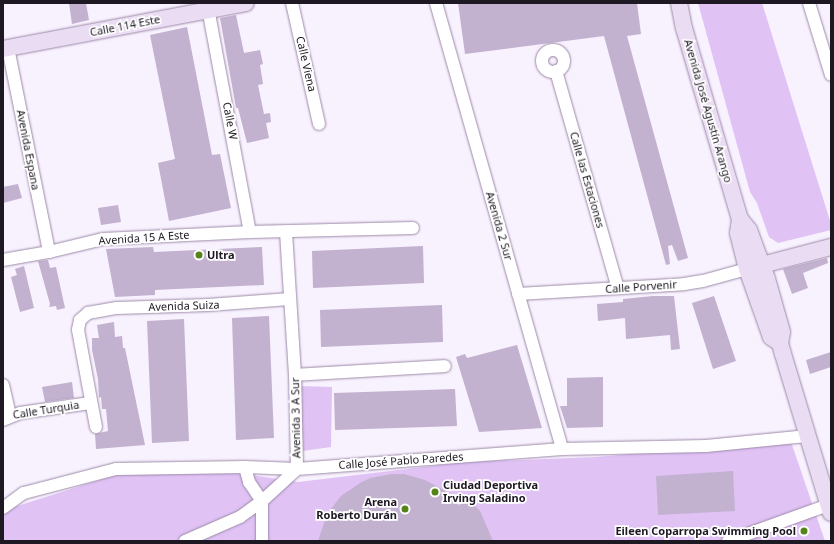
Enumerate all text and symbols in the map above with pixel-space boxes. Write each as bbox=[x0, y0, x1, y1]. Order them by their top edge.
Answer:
street label: Calle 114 Este bbox=[89, 13, 161, 39]
street label: Calle Viena bbox=[293, 35, 319, 93]
street label: Avenida José Agustín Arango bbox=[681, 38, 735, 184]
street label: Calle W bbox=[220, 101, 240, 141]
street label: Avenida Espana bbox=[14, 109, 42, 191]
street label: Calle las Estaciones bbox=[567, 130, 607, 230]
street label: Avenida 2 Sur bbox=[483, 190, 515, 262]
street label: Avenida 15 A Este bbox=[98, 228, 190, 248]
place label: Ultra bbox=[207, 248, 235, 262]
marker: Ultra bbox=[194, 250, 204, 260]
street label: Calle Porvenir bbox=[605, 278, 677, 296]
street label: Avenida Suiza bbox=[148, 298, 220, 314]
street label: Avenida 3 A Sur bbox=[289, 378, 303, 458]
street label: Calle Turquia bbox=[12, 398, 80, 422]
street label: Calle José Pablo Paredes bbox=[338, 450, 464, 472]
place label: Ciudad Deportiva Irving Saladino bbox=[443, 479, 538, 505]
marker: Ciudad Deportiva Irving Saladino bbox=[430, 487, 440, 497]
place label: Arena Roberto Durán bbox=[316, 496, 397, 522]
marker: Arena Roberto Durán bbox=[400, 504, 410, 514]
place label: Eileen Coparropa Swimming Pool bbox=[615, 524, 796, 538]
marker: Eileen Coparropa Swimming Pool bbox=[799, 526, 809, 536]

